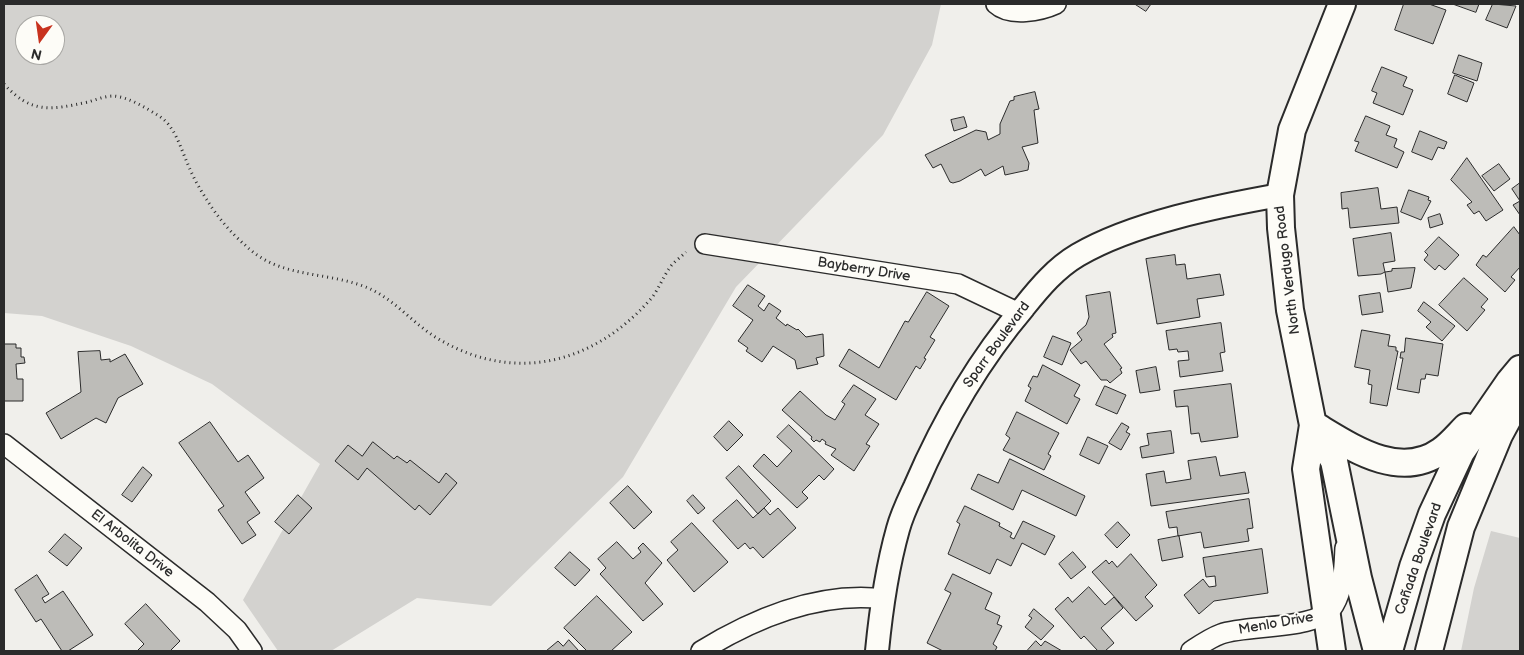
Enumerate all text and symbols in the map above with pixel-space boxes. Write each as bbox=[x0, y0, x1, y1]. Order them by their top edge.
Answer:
north arrow bbox=[15, 15, 65, 65]
text: N bbox=[29, 45, 44, 64]
street label: North Verdugo Road bbox=[1272, 205, 1304, 335]
street label: Bayberry Drive bbox=[816, 254, 912, 286]
street label: Sparr Boulevard bbox=[960, 299, 1034, 391]
street label: Cañada Boulevard bbox=[1392, 501, 1446, 617]
street label: El Arbolita Drive bbox=[87, 506, 177, 582]
street label: Menlo Drive bbox=[1237, 609, 1315, 639]

